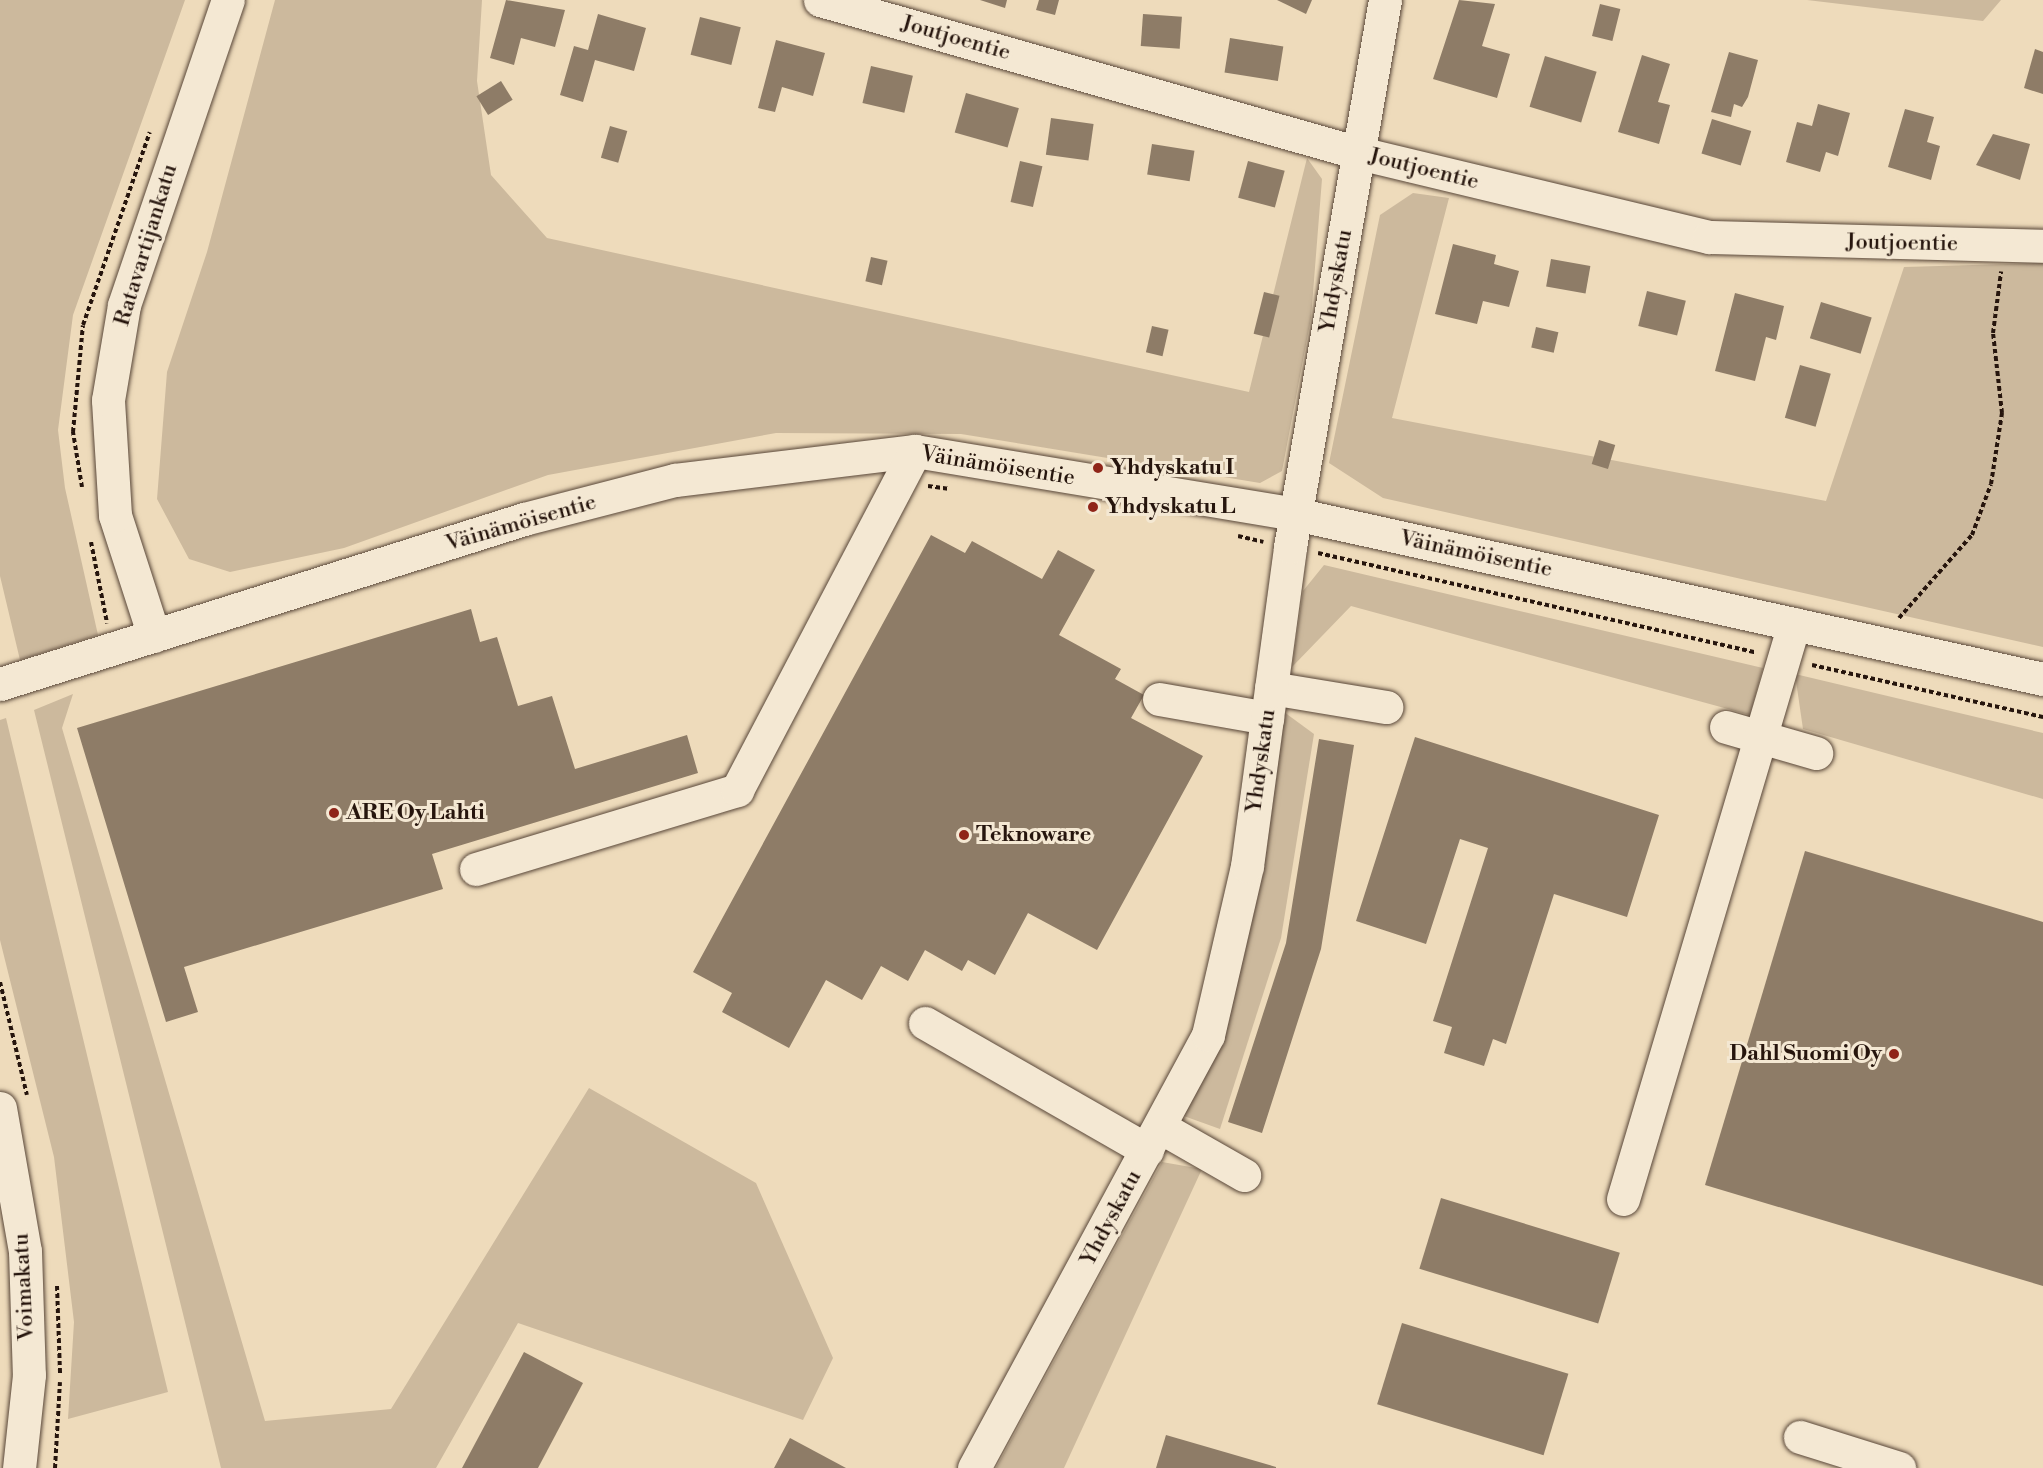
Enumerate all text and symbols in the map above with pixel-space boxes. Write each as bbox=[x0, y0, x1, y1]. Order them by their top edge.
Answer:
street label: Joutjoentie bbox=[898, 10, 1014, 66]
street label: Joutjoentie bbox=[1366, 143, 1482, 195]
street label: Ratavartijankatu bbox=[109, 161, 183, 329]
street label: Yhdyskatu bbox=[1314, 227, 1358, 335]
street label: Joutjoentie bbox=[1846, 229, 1958, 257]
street label: Väinämöisentie bbox=[919, 441, 1077, 491]
place label: Yhdyskatu I bbox=[1110, 455, 1234, 481]
marker: Yhdyskatu I bbox=[1091, 461, 1105, 475]
street label: Väinämöisentie bbox=[443, 489, 599, 557]
place label: Yhdyskatu L bbox=[1105, 494, 1235, 520]
marker: Yhdyskatu L bbox=[1086, 500, 1100, 514]
street label: Väinämöisentie bbox=[1397, 525, 1555, 583]
street label: Yhdyskatu bbox=[1241, 708, 1281, 814]
place label: ARE Oy Lahti bbox=[346, 800, 485, 826]
marker: ARE Oy Lahti bbox=[327, 806, 341, 820]
place label: Teknoware bbox=[976, 822, 1091, 848]
marker: Teknoware bbox=[957, 828, 971, 842]
place label: Dahl Suomi Oy bbox=[1730, 1041, 1882, 1067]
marker: Dahl Suomi Oy bbox=[1887, 1047, 1901, 1061]
street label: Yhdyskatu bbox=[1075, 1166, 1147, 1270]
street label: Voimakatu bbox=[8, 1233, 40, 1341]

